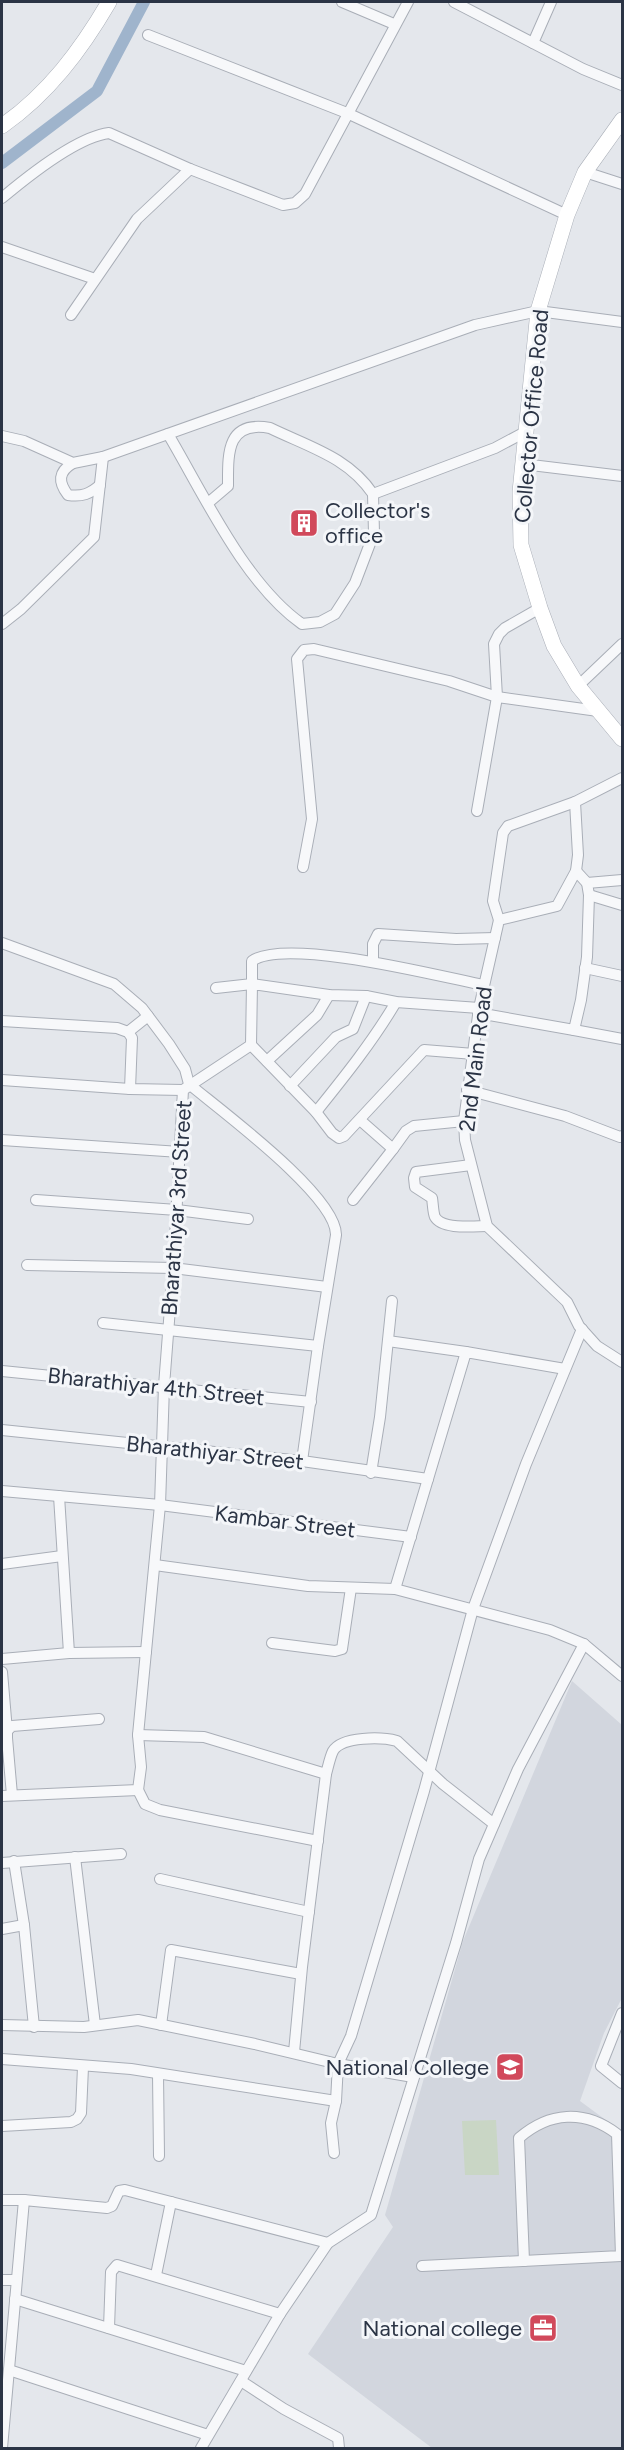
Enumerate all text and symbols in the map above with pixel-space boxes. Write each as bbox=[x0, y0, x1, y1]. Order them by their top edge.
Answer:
street label: Collector Office Road bbox=[509, 308, 554, 524]
place label: Collector's office bbox=[325, 497, 430, 549]
building icon: Collector's office bbox=[288, 507, 320, 539]
street label: 2nd Main Road bbox=[453, 985, 498, 1133]
street label: Bharathiyar 3rd Street bbox=[155, 1099, 198, 1317]
street label: Bharathiyar 4th Street bbox=[46, 1362, 266, 1411]
street label: Bharathiyar Street bbox=[125, 1430, 305, 1475]
street label: Kambar Street bbox=[213, 1499, 357, 1544]
school or university icon: National College bbox=[494, 2051, 526, 2083]
place label: National College bbox=[326, 2054, 489, 2081]
office icon: National college bbox=[527, 2312, 559, 2344]
place label: National college bbox=[363, 2315, 522, 2342]

